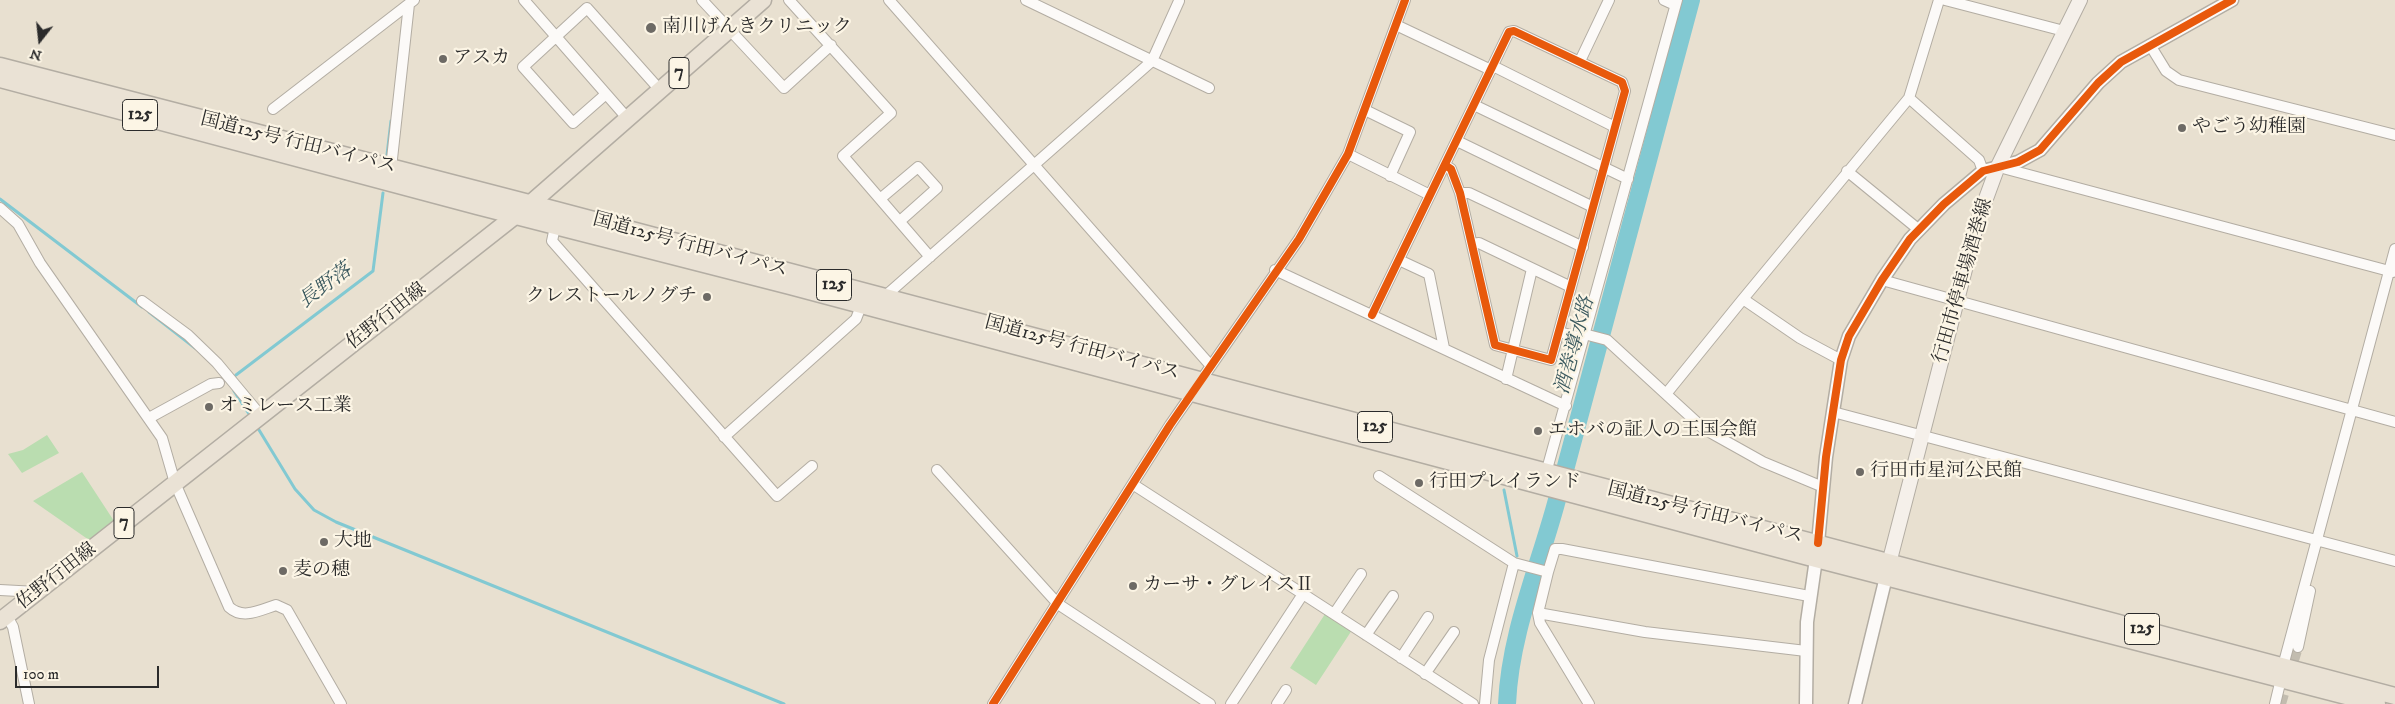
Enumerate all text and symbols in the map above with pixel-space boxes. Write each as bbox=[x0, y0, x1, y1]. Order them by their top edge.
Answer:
north arrow bbox=[15, 15, 65, 65]
place label: 南川げんきクリニック bbox=[662, 17, 852, 39]
marker: 南川げんきクリニック bbox=[644, 21, 658, 35]
text: N bbox=[28, 44, 44, 65]
place label: アスカ bbox=[453, 48, 510, 70]
marker: アスカ bbox=[437, 53, 449, 65]
road number: 7 bbox=[669, 58, 689, 88]
road number: 125 bbox=[122, 100, 158, 130]
street label: 国道125号 行田バイパス bbox=[198, 109, 398, 179]
place label: やごう幼稚園 bbox=[2192, 117, 2306, 139]
marker: やごう幼稚園 bbox=[2176, 122, 2188, 134]
street label: 行田市停車場酒巻線 bbox=[1929, 196, 1999, 366]
street label: 国道125号 行田バイパス bbox=[590, 209, 790, 283]
water label: 長野落 bbox=[295, 259, 357, 315]
road number: 125 bbox=[816, 270, 852, 300]
street label: 佐野行田線 bbox=[343, 279, 431, 355]
place label: クレストールノグチ bbox=[526, 286, 697, 308]
marker: クレストールノグチ bbox=[701, 291, 713, 303]
water label: 酒巻導水路 bbox=[1551, 295, 1601, 397]
street label: 国道125号 行田バイパス bbox=[982, 312, 1182, 386]
place label: オミレース工業 bbox=[219, 396, 352, 418]
marker: オミレース工業 bbox=[203, 401, 215, 413]
road number: 125 bbox=[1358, 412, 1392, 442]
place label: エホバの証人の王国会館 bbox=[1548, 420, 1757, 442]
marker: エホバの証人の王国会館 bbox=[1532, 425, 1544, 437]
place label: 行田市星河公民館 bbox=[1870, 461, 2022, 483]
marker: 行田市星河公民館 bbox=[1854, 466, 1866, 478]
place label: 行田プレイランド bbox=[1429, 472, 1581, 494]
marker: 行田プレイランド bbox=[1413, 477, 1425, 489]
street label: 国道125号 行田バイパス bbox=[1605, 479, 1805, 549]
road number: 7 bbox=[114, 508, 134, 538]
place label: 大地 bbox=[334, 531, 372, 553]
marker: 大地 bbox=[318, 536, 330, 548]
street label: 佐野行田線 bbox=[13, 539, 101, 615]
place label: 麦の穂 bbox=[293, 560, 350, 582]
marker: 麦の穂 bbox=[277, 565, 289, 577]
place label: カーサ・グレイスⅡ bbox=[1143, 575, 1314, 597]
marker: カーサ・グレイスⅡ bbox=[1127, 580, 1139, 592]
road number: 125 bbox=[2124, 614, 2160, 644]
scale bar bbox=[18, 656, 161, 688]
text: 100 m bbox=[23, 665, 59, 684]

